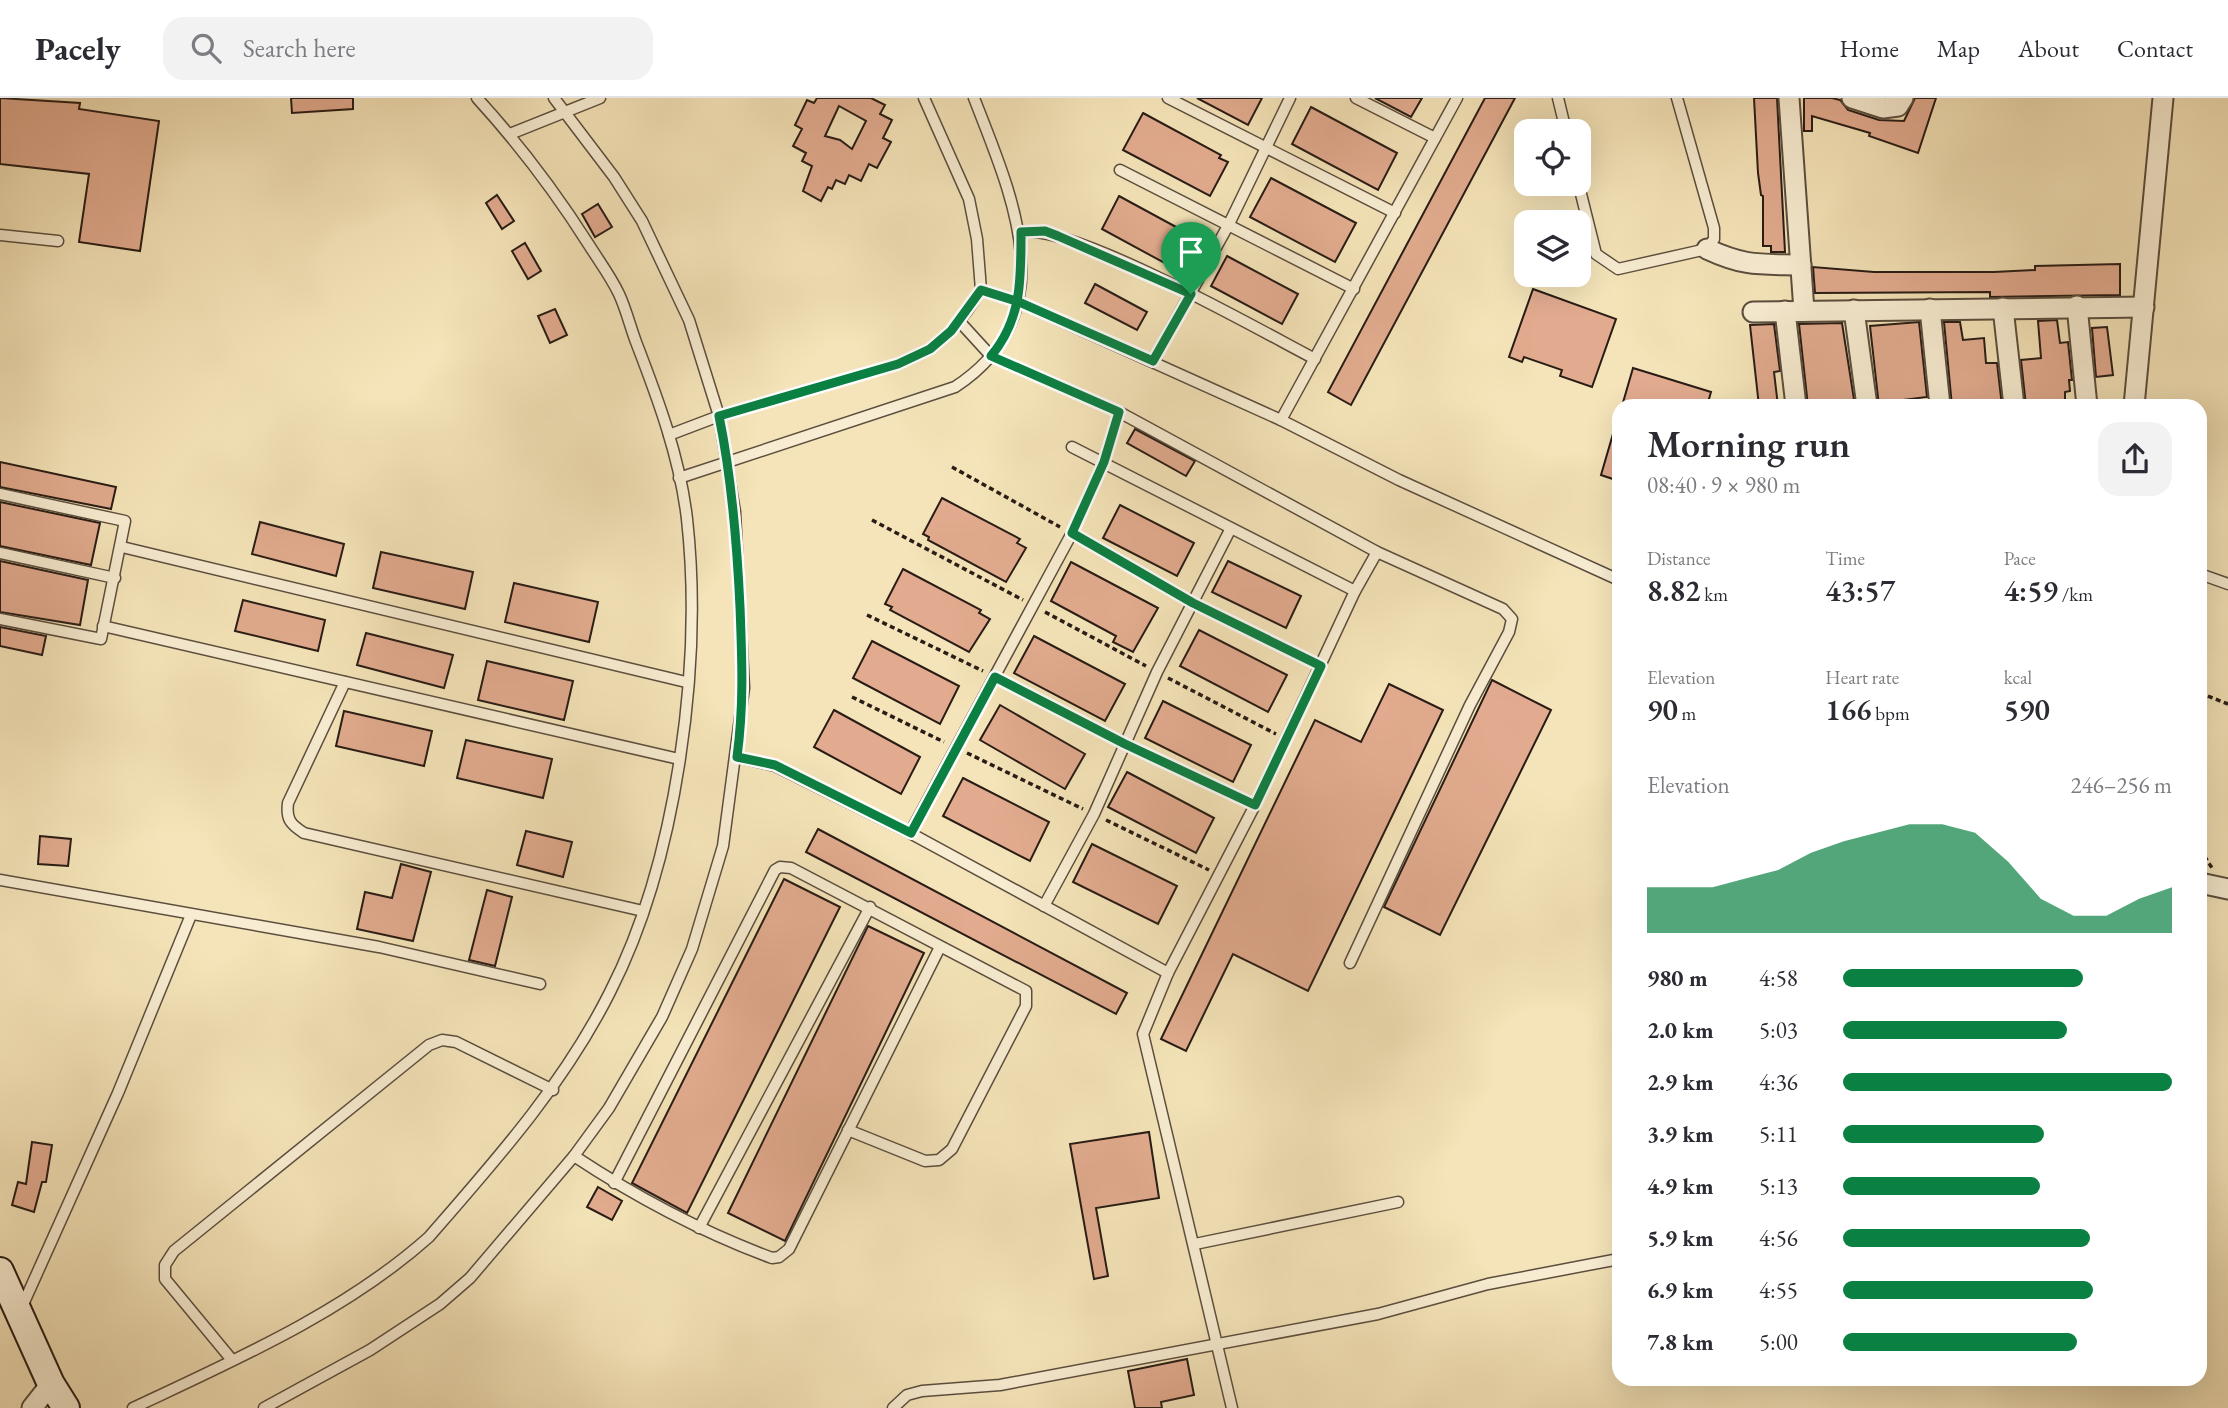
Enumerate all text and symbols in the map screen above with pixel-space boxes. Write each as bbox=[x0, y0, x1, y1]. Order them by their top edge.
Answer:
search box bbox=[163, 17, 653, 80]
text: Pacely bbox=[35, 27, 121, 70]
icon: search bbox=[187, 29, 225, 67]
text: Search here bbox=[243, 31, 356, 65]
text: Home bbox=[1839, 33, 1899, 64]
text: Map bbox=[1937, 33, 1980, 64]
text: About bbox=[2018, 33, 2079, 64]
text: Contact bbox=[2117, 33, 2193, 64]
map controls bbox=[1514, 119, 1591, 287]
button: locate bbox=[1514, 119, 1591, 196]
button: layers bbox=[1514, 210, 1591, 287]
pin bbox=[1161, 222, 1221, 294]
icon: arrive bbox=[1172, 233, 1210, 271]
text: Morning run bbox=[1647, 419, 1850, 468]
button: share bbox=[2098, 422, 2172, 496]
text: 08:40 · 9 × 980 m bbox=[1647, 470, 1800, 500]
text: Distance bbox=[1647, 546, 1710, 571]
text: Time bbox=[1825, 546, 1865, 571]
text: Pace bbox=[2004, 546, 2036, 571]
text: 8.82 bbox=[1647, 571, 1700, 610]
text: 43:57 bbox=[1825, 571, 1895, 610]
text: 4:59 bbox=[2004, 571, 2058, 610]
text: km bbox=[1700, 582, 1728, 607]
text: /km bbox=[2058, 582, 2093, 607]
text: Elevation bbox=[1647, 665, 1715, 690]
text: Heart rate bbox=[1825, 665, 1899, 690]
text: kcal bbox=[2004, 665, 2032, 690]
text: 90 bbox=[1647, 690, 1678, 729]
text: 166 bbox=[1825, 690, 1872, 729]
text: 590 bbox=[2004, 690, 2050, 729]
text: m bbox=[1678, 701, 1696, 726]
text: bpm bbox=[1872, 701, 1910, 726]
text: Elevation bbox=[1647, 770, 1730, 800]
text: 246–256 m bbox=[2071, 770, 2172, 800]
text: 980 m bbox=[1647, 963, 1708, 993]
text: 4:58 bbox=[1759, 963, 1798, 993]
text: 2.0 km bbox=[1647, 1015, 1714, 1045]
text: 5:03 bbox=[1759, 1015, 1798, 1045]
text: 2.9 km bbox=[1647, 1067, 1714, 1097]
text: 4:36 bbox=[1759, 1067, 1798, 1097]
text: 3.9 km bbox=[1647, 1119, 1714, 1149]
text: 5:11 bbox=[1759, 1119, 1798, 1149]
text: 4.9 km bbox=[1647, 1171, 1714, 1201]
text: 5:13 bbox=[1759, 1171, 1798, 1201]
text: 5.9 km bbox=[1647, 1223, 1714, 1253]
text: 4:56 bbox=[1759, 1223, 1798, 1253]
text: 6.9 km bbox=[1647, 1275, 1714, 1305]
text: 4:55 bbox=[1759, 1275, 1798, 1305]
text: 7.8 km bbox=[1647, 1327, 1714, 1357]
text: 5:00 bbox=[1759, 1327, 1798, 1357]

